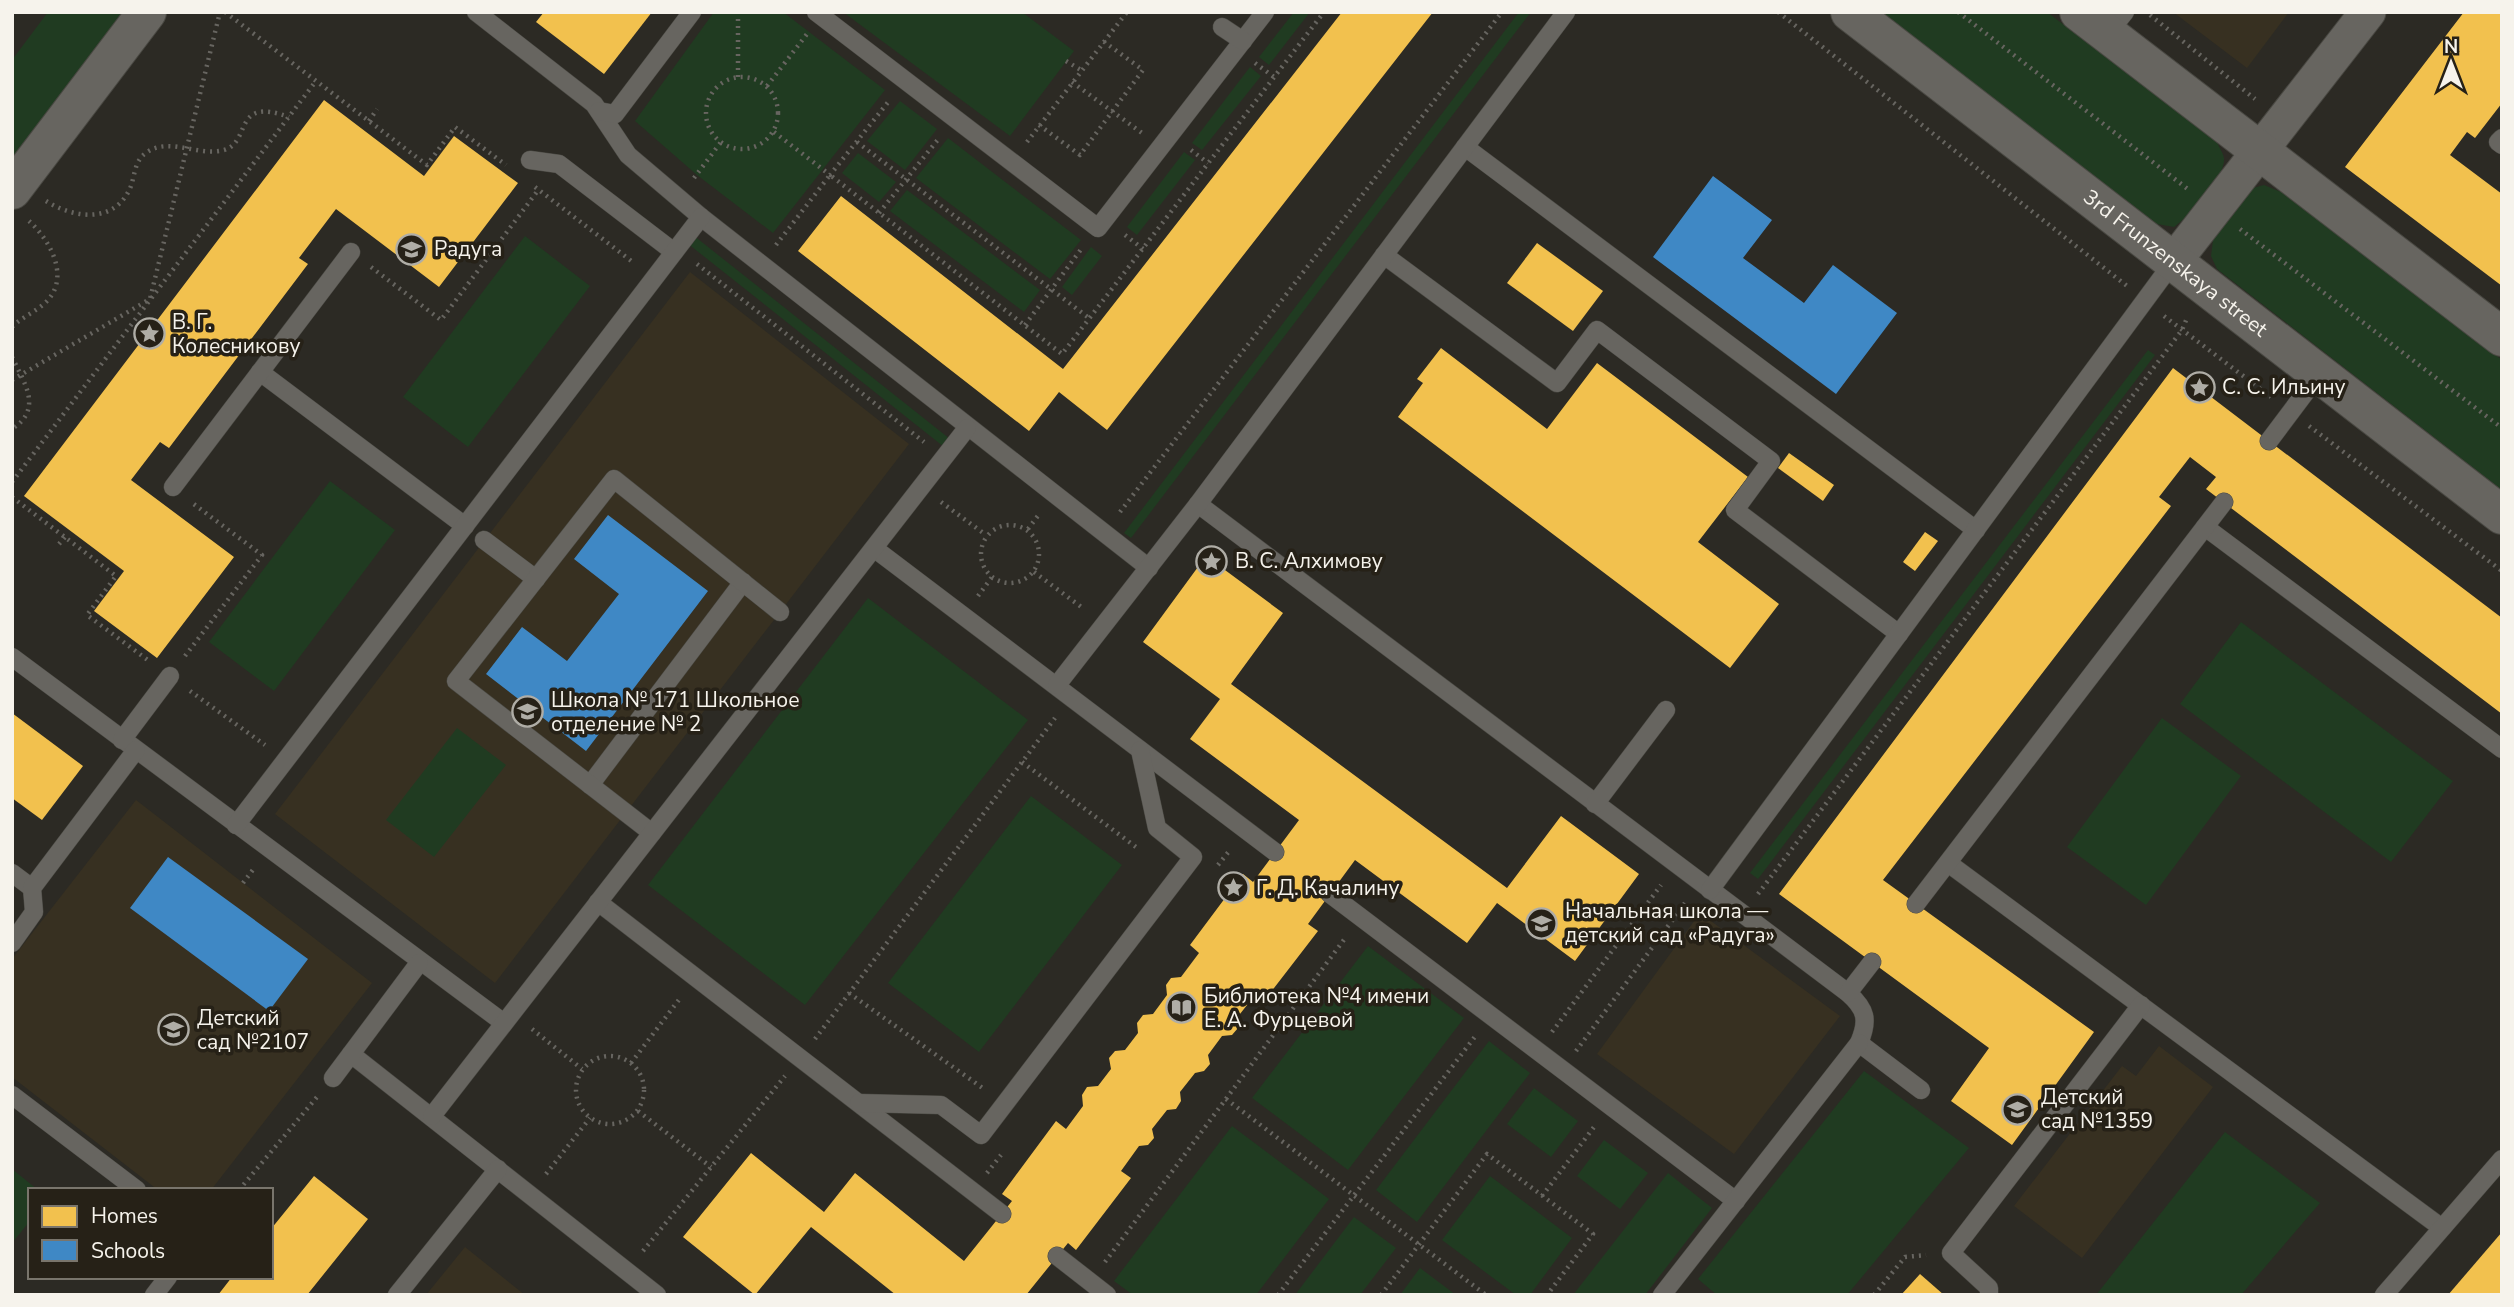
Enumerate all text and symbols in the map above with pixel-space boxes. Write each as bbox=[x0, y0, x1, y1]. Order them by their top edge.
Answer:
north arrow bbox=[2416, 28, 2486, 98]
text: N bbox=[2444, 34, 2458, 60]
street label: 3rd Frunzenskaya street bbox=[2077, 183, 2274, 344]
school or university icon: Радуга bbox=[394, 232, 428, 266]
place label: Радуга bbox=[434, 235, 502, 263]
place label: В. Г. Колесникову bbox=[172, 308, 300, 360]
place icon: В. Г. Колесникову bbox=[132, 317, 166, 351]
place icon: С. С. Ильину bbox=[2182, 370, 2216, 404]
place label: С. С. Ильину bbox=[2222, 373, 2346, 401]
place icon: В. С. Алхимову bbox=[1195, 544, 1229, 578]
place label: В. С. Алхимову bbox=[1235, 547, 1383, 575]
place label: Школа № 171 Школьное отделение № 2 bbox=[551, 686, 800, 738]
school or university icon: Школа № 171 Школьное отделение № 2 bbox=[511, 695, 545, 729]
place icon: Г. Д. Качалину bbox=[1216, 871, 1250, 905]
place label: Г. Д. Качалину bbox=[1256, 874, 1399, 902]
place label: Начальная школа — детский сад «Радуга» bbox=[1565, 897, 1775, 949]
school or university icon: Начальная школа — детский сад «Радуга» bbox=[1525, 906, 1559, 940]
place label: Библиотека №4 имени Е. А. Фурцевой bbox=[1204, 982, 1429, 1034]
library icon: Библиотека №4 имени Е. А. Фурцевой bbox=[1164, 991, 1198, 1025]
place label: Детский сад №2107 bbox=[197, 1004, 309, 1056]
school or university icon: Детский сад №2107 bbox=[157, 1013, 191, 1047]
place label: Детский сад №1359 bbox=[2041, 1083, 2153, 1135]
school or university icon: Детский сад №1359 bbox=[2001, 1092, 2035, 1126]
legend bbox=[28, 1188, 273, 1279]
text: Homes bbox=[91, 1202, 158, 1230]
text: Schools bbox=[91, 1237, 165, 1265]

